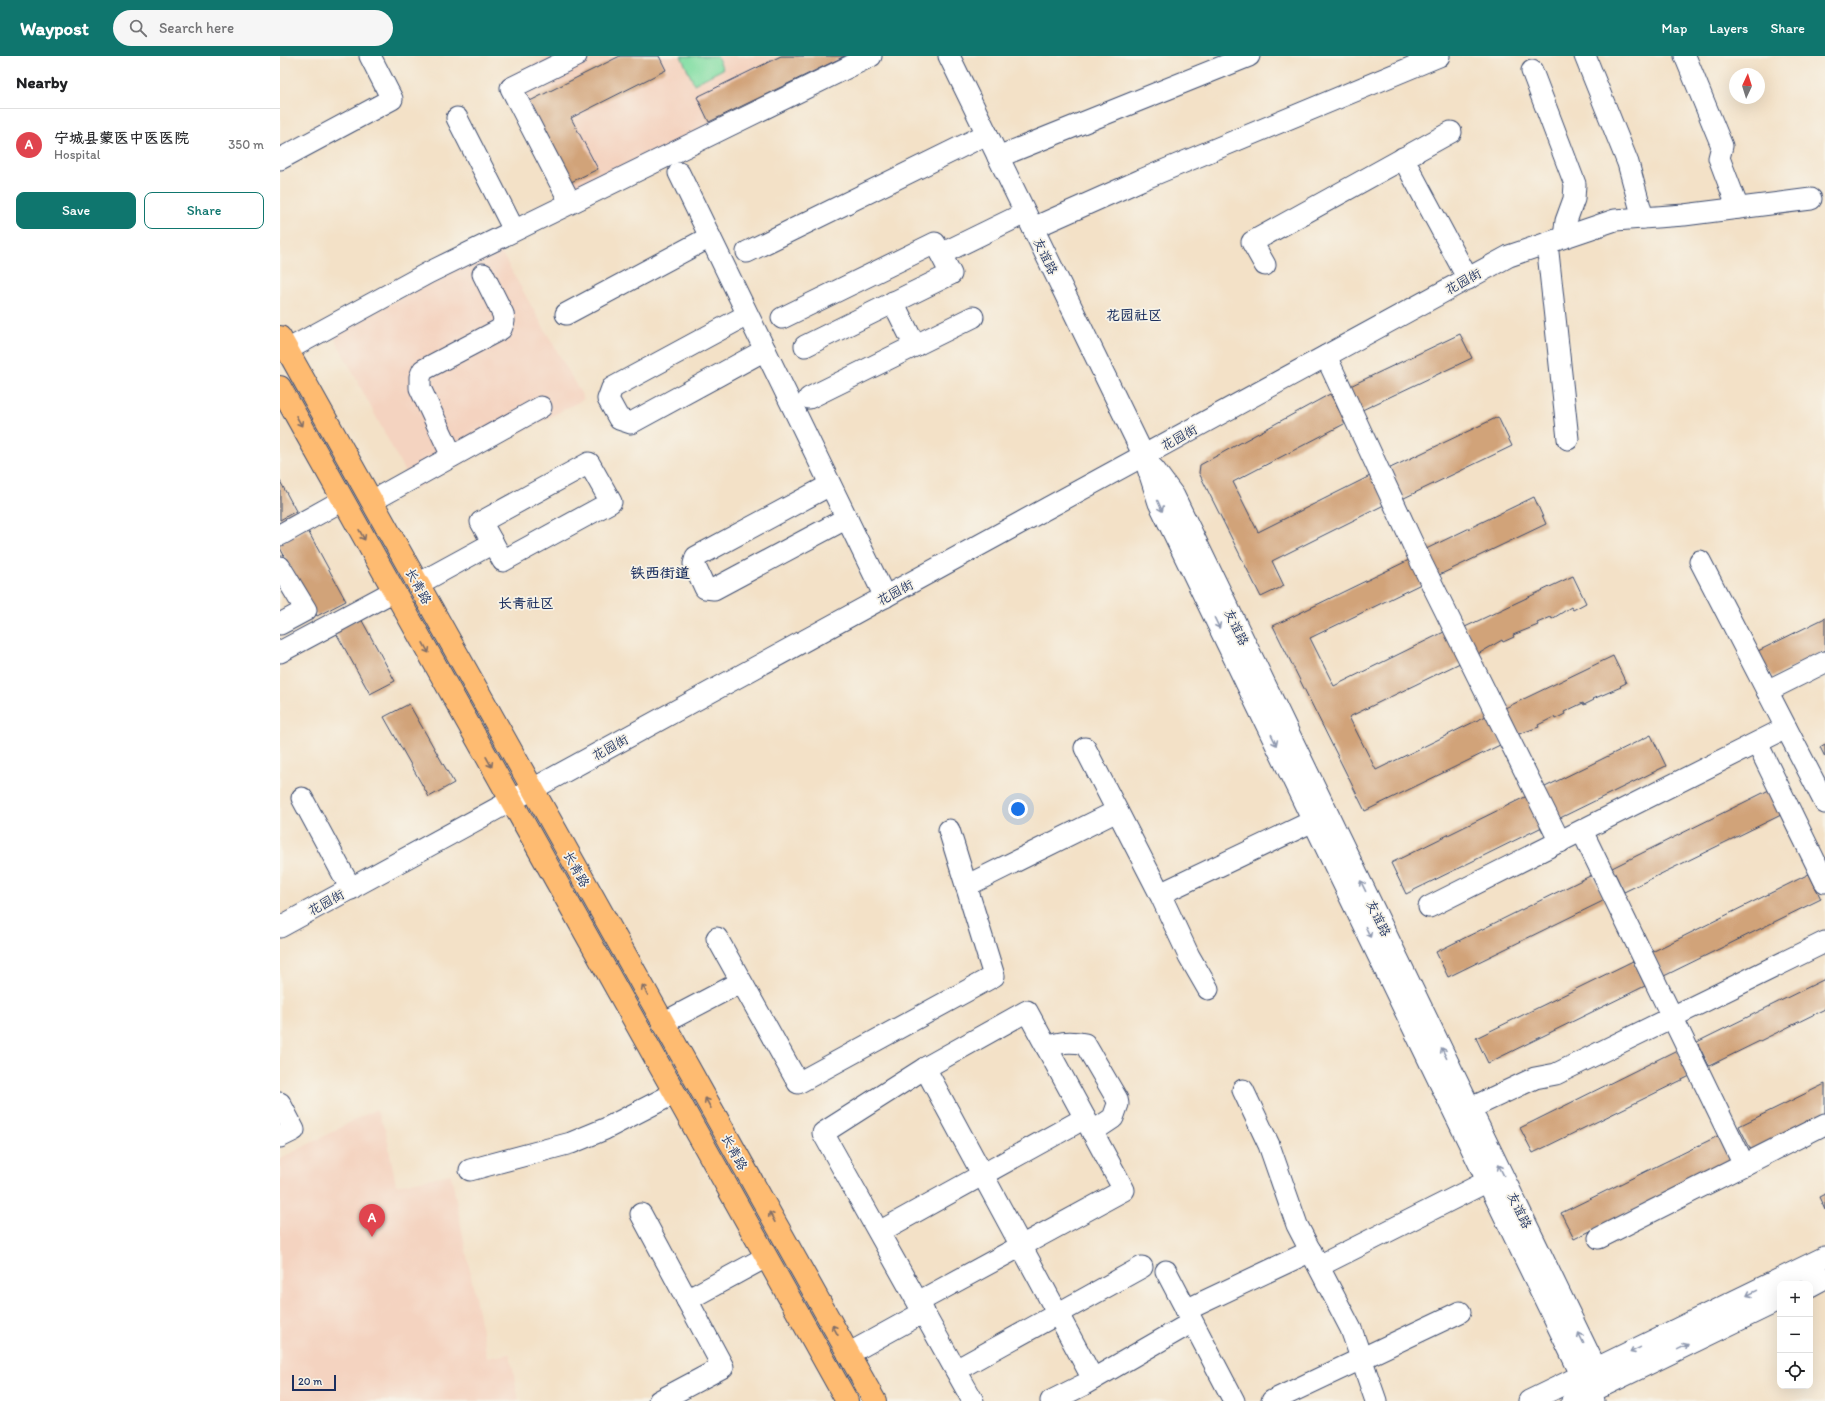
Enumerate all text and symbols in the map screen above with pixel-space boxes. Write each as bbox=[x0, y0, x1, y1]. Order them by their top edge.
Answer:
search box bbox=[113, 10, 393, 46]
text: Waypost bbox=[20, 17, 89, 40]
icon: search bbox=[127, 17, 149, 39]
text: Search here bbox=[159, 19, 234, 37]
text: Map bbox=[1662, 20, 1687, 37]
text: Layers bbox=[1709, 20, 1748, 37]
text: Share bbox=[1770, 20, 1805, 37]
north arrow bbox=[1729, 68, 1765, 104]
text: Nearby bbox=[16, 72, 68, 92]
text: 宁城县蒙医中医医院 bbox=[54, 129, 189, 147]
text: A bbox=[25, 137, 33, 152]
text: 350 m bbox=[228, 137, 264, 152]
text: Hospital bbox=[54, 147, 101, 162]
button: Save bbox=[16, 192, 136, 229]
button: Share bbox=[144, 192, 264, 229]
street label: 友谊路 bbox=[1030, 235, 1061, 277]
street label: 花园街 bbox=[1443, 265, 1484, 297]
district label: 花园社区 bbox=[1106, 307, 1162, 324]
one-way arrow bbox=[296, 415, 303, 427]
street label: 花园街 bbox=[1159, 421, 1200, 453]
one-way arrow bbox=[1157, 500, 1164, 512]
one-way arrow bbox=[359, 529, 367, 541]
district label: 铁西街道 bbox=[630, 564, 690, 582]
street label: 长青路 bbox=[403, 566, 435, 607]
street label: 花园街 bbox=[874, 577, 916, 608]
district label: 长青社区 bbox=[498, 595, 554, 612]
street label: 友谊路 bbox=[1221, 606, 1252, 648]
one-way arrow bbox=[1214, 617, 1221, 629]
one-way arrow bbox=[422, 642, 430, 654]
street label: 花园街 bbox=[590, 731, 631, 763]
one-way arrow bbox=[1271, 734, 1278, 746]
one-way arrow bbox=[486, 756, 494, 768]
your location bbox=[1008, 799, 1028, 819]
street label: 长青路 bbox=[561, 849, 593, 890]
one-way arrow bbox=[1359, 880, 1366, 892]
street label: 花园街 bbox=[306, 886, 347, 918]
street label: 友谊路 bbox=[1363, 897, 1394, 939]
one-way arrow bbox=[1364, 926, 1372, 938]
one-way arrow bbox=[640, 984, 648, 996]
one-way arrow bbox=[1440, 1047, 1447, 1059]
one-way arrow bbox=[704, 1098, 712, 1110]
street label: 长青路 bbox=[719, 1132, 751, 1173]
one-way arrow bbox=[1497, 1164, 1504, 1176]
street label: 友谊路 bbox=[1504, 1189, 1535, 1231]
pin: A bbox=[359, 1204, 385, 1237]
one-way arrow bbox=[767, 1211, 775, 1223]
map controls bbox=[1777, 1281, 1813, 1389]
button: + bbox=[1777, 1281, 1813, 1317]
one-way arrow bbox=[1746, 1290, 1758, 1297]
button: − bbox=[1777, 1317, 1813, 1353]
one-way arrow bbox=[831, 1324, 839, 1336]
one-way arrow bbox=[1577, 1332, 1584, 1344]
one-way arrow bbox=[1677, 1343, 1689, 1350]
one-way arrow bbox=[1630, 1347, 1642, 1354]
button: locate bbox=[1777, 1353, 1813, 1389]
scale bar bbox=[292, 1373, 336, 1392]
text: 20 m bbox=[298, 1375, 322, 1388]

